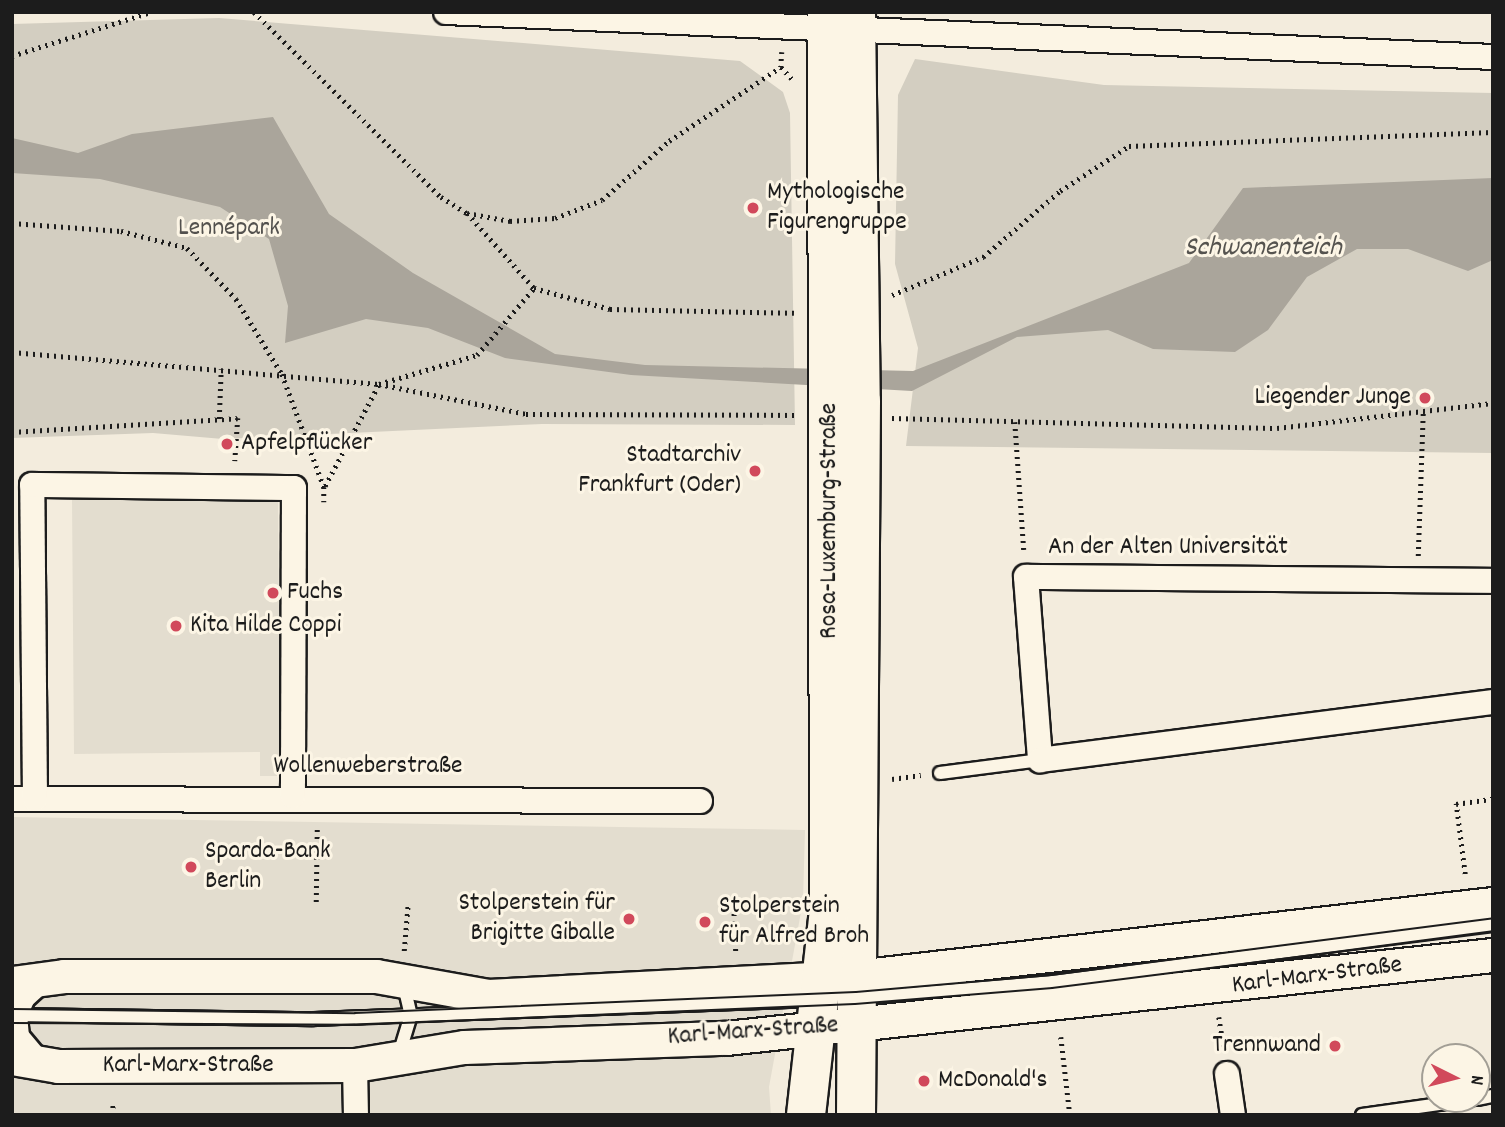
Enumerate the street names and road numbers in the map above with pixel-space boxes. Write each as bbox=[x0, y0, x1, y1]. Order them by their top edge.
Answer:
street label: Rosa-Luxemburg-Straße bbox=[814, 403, 846, 639]
street label: An der Alten Universität bbox=[1048, 532, 1288, 564]
street label: Wollenweberstraße bbox=[273, 751, 463, 783]
street label: Karl-Marx-Straße bbox=[1230, 950, 1404, 1002]
street label: Karl-Marx-Straße bbox=[667, 1010, 839, 1054]
street label: Karl-Marx-Straße bbox=[102, 1050, 274, 1082]

